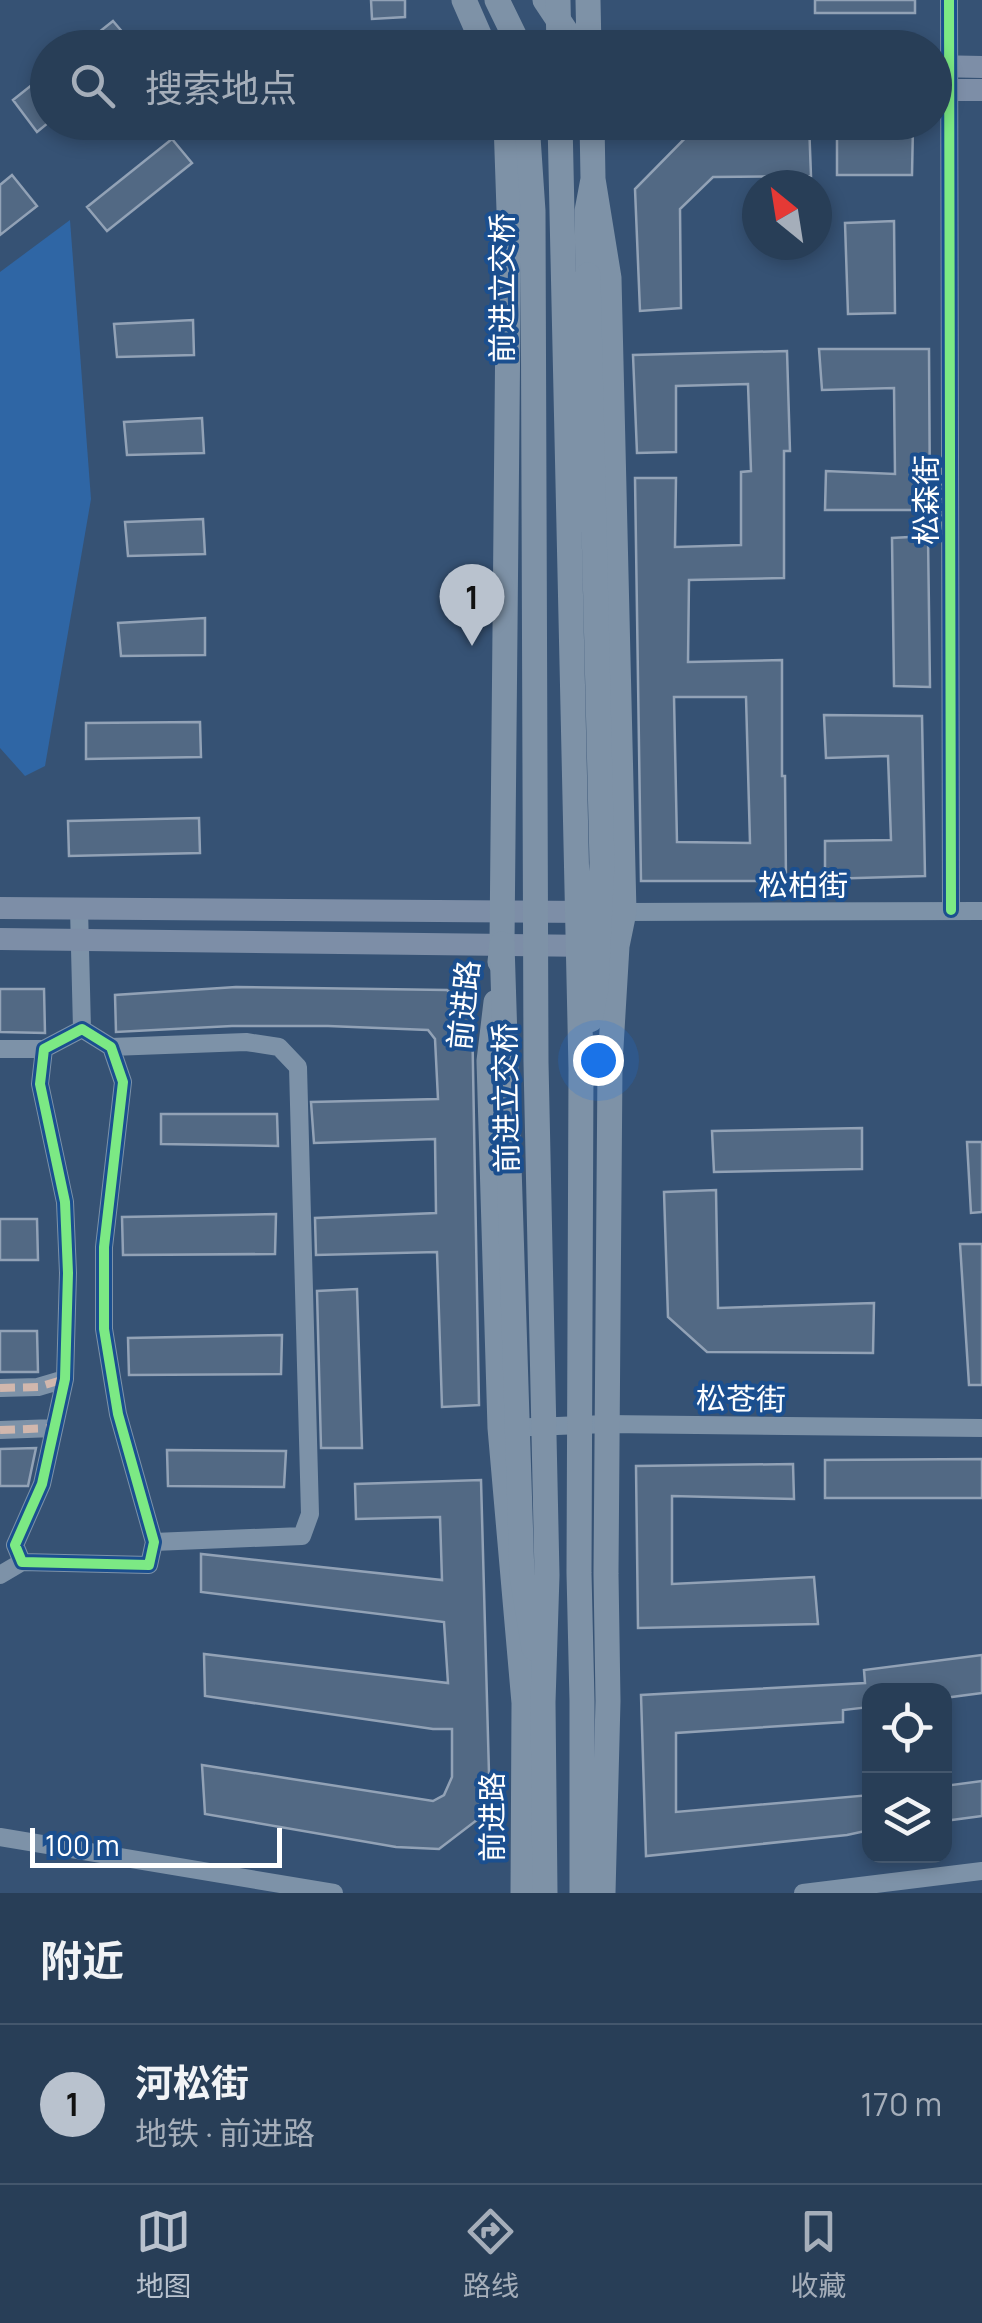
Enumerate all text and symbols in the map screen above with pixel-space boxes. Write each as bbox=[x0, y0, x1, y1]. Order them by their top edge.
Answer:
search box bbox=[30, 30, 952, 140]
icon: search bbox=[65, 58, 120, 113]
text: 搜索地点 bbox=[145, 61, 297, 113]
north arrow bbox=[742, 170, 832, 260]
street label: 前进立交桥 bbox=[481, 213, 522, 363]
street label: 松森街 bbox=[905, 455, 946, 545]
pin: 1 bbox=[440, 564, 504, 646]
street label: 松柏街 bbox=[758, 864, 848, 905]
street label: 前进路 bbox=[438, 958, 488, 1052]
street label: 前进立交桥 bbox=[483, 1023, 527, 1173]
your location bbox=[573, 1035, 624, 1086]
street label: 松苍街 bbox=[696, 1377, 786, 1419]
map controls bbox=[862, 1683, 952, 1863]
button: locate bbox=[862, 1683, 952, 1773]
street label: 前进路 bbox=[471, 1772, 512, 1862]
button: layers bbox=[862, 1773, 952, 1863]
scale bar bbox=[30, 1823, 282, 1868]
text: 100 m bbox=[45, 1826, 119, 1864]
text: 附近 bbox=[40, 1931, 124, 1989]
text: 河松街 bbox=[135, 2056, 249, 2108]
text: 1 bbox=[65, 2082, 80, 2126]
text: 170 m bbox=[860, 2082, 942, 2126]
text: 地铁 · 前进路 bbox=[135, 2111, 315, 2155]
tab: 地图 bbox=[136, 2204, 192, 2304]
tab: 路线 bbox=[463, 2204, 519, 2304]
tab: 收藏 bbox=[790, 2204, 846, 2304]

